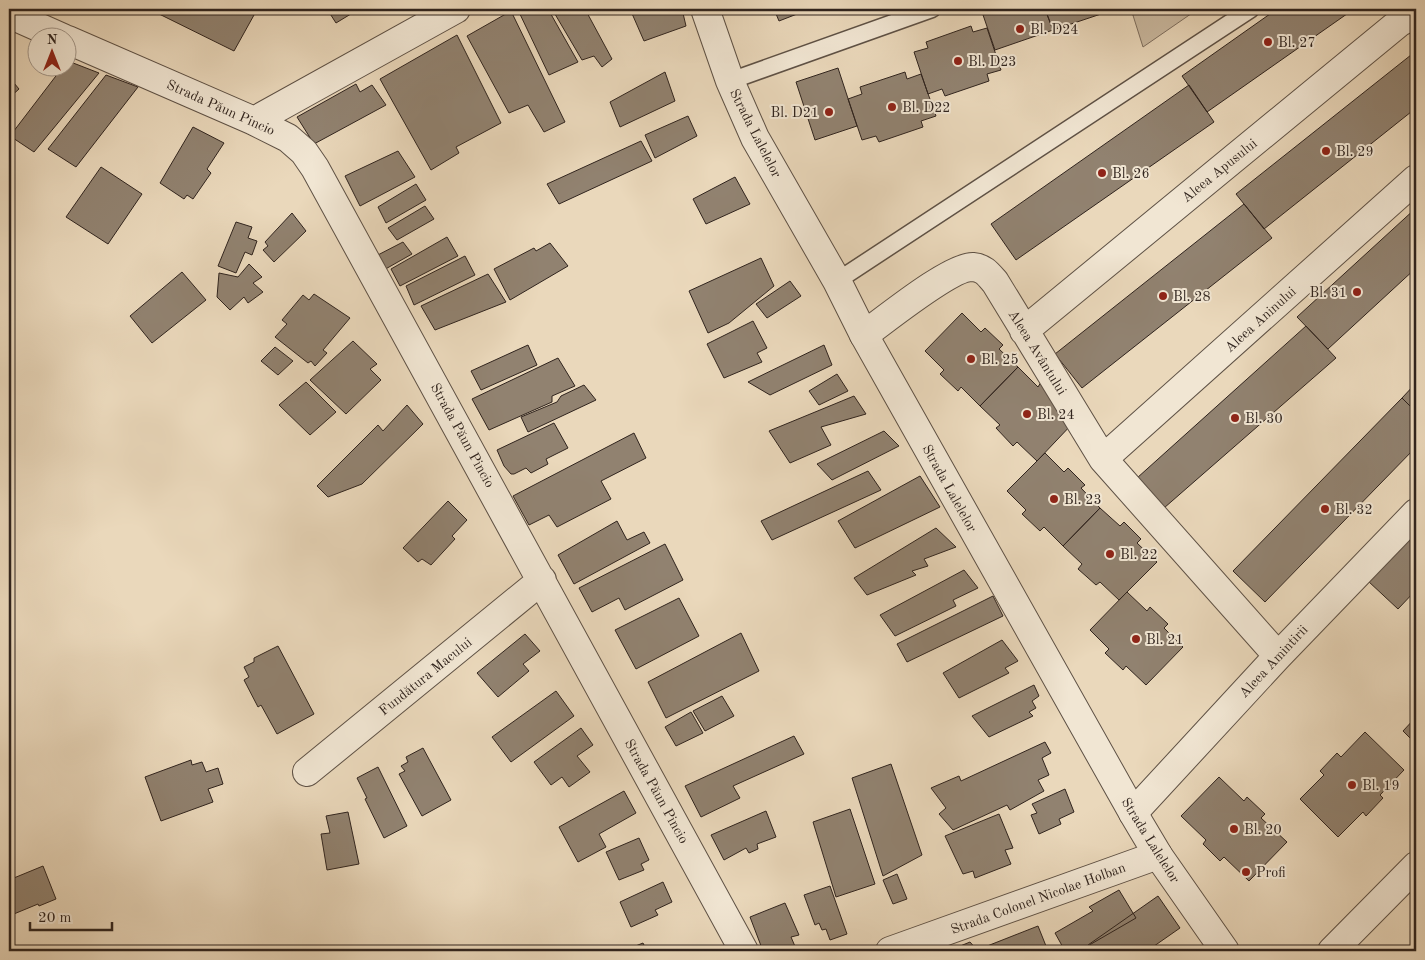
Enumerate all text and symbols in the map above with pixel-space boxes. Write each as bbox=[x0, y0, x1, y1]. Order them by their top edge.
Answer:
marker: Bl. D24 bbox=[1014, 23, 1026, 35]
place label: Bl. D24 bbox=[1030, 23, 1078, 37]
north arrow bbox=[28, 28, 78, 78]
text: N bbox=[47, 33, 58, 47]
marker: Bl. 27 bbox=[1262, 36, 1274, 48]
place label: Bl. 27 bbox=[1278, 36, 1316, 50]
marker: Bl. D23 bbox=[952, 55, 964, 67]
place label: Bl. D23 bbox=[968, 55, 1016, 69]
street label: Strada Păun Pincio bbox=[164, 78, 277, 138]
street label: Strada Lalelelor bbox=[727, 87, 784, 180]
marker: Bl. D22 bbox=[886, 101, 898, 113]
place label: Bl. D22 bbox=[902, 101, 950, 115]
place label: Bl. D21 bbox=[771, 106, 819, 120]
marker: Bl. D21 bbox=[823, 106, 835, 118]
street label: Aleea Apusului bbox=[1179, 136, 1260, 205]
marker: Bl. 29 bbox=[1320, 145, 1332, 157]
place label: Bl. 29 bbox=[1336, 145, 1374, 159]
marker: Bl. 26 bbox=[1096, 167, 1108, 179]
place label: Bl. 26 bbox=[1112, 167, 1150, 181]
street label: Aleea Aninului bbox=[1222, 284, 1299, 355]
place label: Bl. 31 bbox=[1309, 286, 1347, 300]
marker: Bl. 31 bbox=[1351, 286, 1363, 298]
marker: Bl. 28 bbox=[1157, 290, 1169, 302]
place label: Bl. 28 bbox=[1173, 290, 1211, 304]
street label: Aleea Avântului bbox=[1005, 308, 1069, 398]
marker: Bl. 25 bbox=[965, 353, 977, 365]
place label: Bl. 25 bbox=[981, 353, 1019, 367]
street label: Strada Păun Pincio bbox=[428, 381, 497, 490]
marker: Bl. 24 bbox=[1021, 408, 1033, 420]
place label: Bl. 24 bbox=[1037, 408, 1075, 422]
marker: Bl. 30 bbox=[1229, 412, 1241, 424]
place label: Bl. 30 bbox=[1245, 412, 1283, 426]
street label: Strada Lalelelor bbox=[919, 442, 979, 535]
marker: Bl. 23 bbox=[1048, 493, 1060, 505]
place label: Bl. 23 bbox=[1064, 493, 1102, 507]
marker: Bl. 32 bbox=[1319, 503, 1331, 515]
place label: Bl. 32 bbox=[1335, 503, 1373, 517]
marker: Bl. 22 bbox=[1104, 548, 1116, 560]
place label: Bl. 22 bbox=[1120, 548, 1158, 562]
street label: Aleea Amintirii bbox=[1237, 623, 1311, 701]
marker: Bl. 21 bbox=[1130, 633, 1142, 645]
place label: Bl. 21 bbox=[1146, 633, 1184, 647]
street label: Fundătura Macului bbox=[377, 635, 475, 718]
street label: Strada Păun Pincio bbox=[622, 737, 691, 846]
marker: Bl. 19 bbox=[1346, 779, 1358, 791]
place label: Bl. 19 bbox=[1362, 779, 1400, 793]
street label: Strada Lalelelor bbox=[1118, 795, 1182, 886]
marker: Bl. 20 bbox=[1228, 823, 1240, 835]
place label: Bl. 20 bbox=[1244, 823, 1282, 837]
street label: Strada Colonel Nicolae Holban bbox=[949, 861, 1128, 937]
marker: Profi bbox=[1240, 866, 1252, 878]
place label: Profi bbox=[1256, 866, 1286, 880]
scale bar bbox=[30, 900, 112, 932]
text: 20 m bbox=[38, 911, 72, 926]

